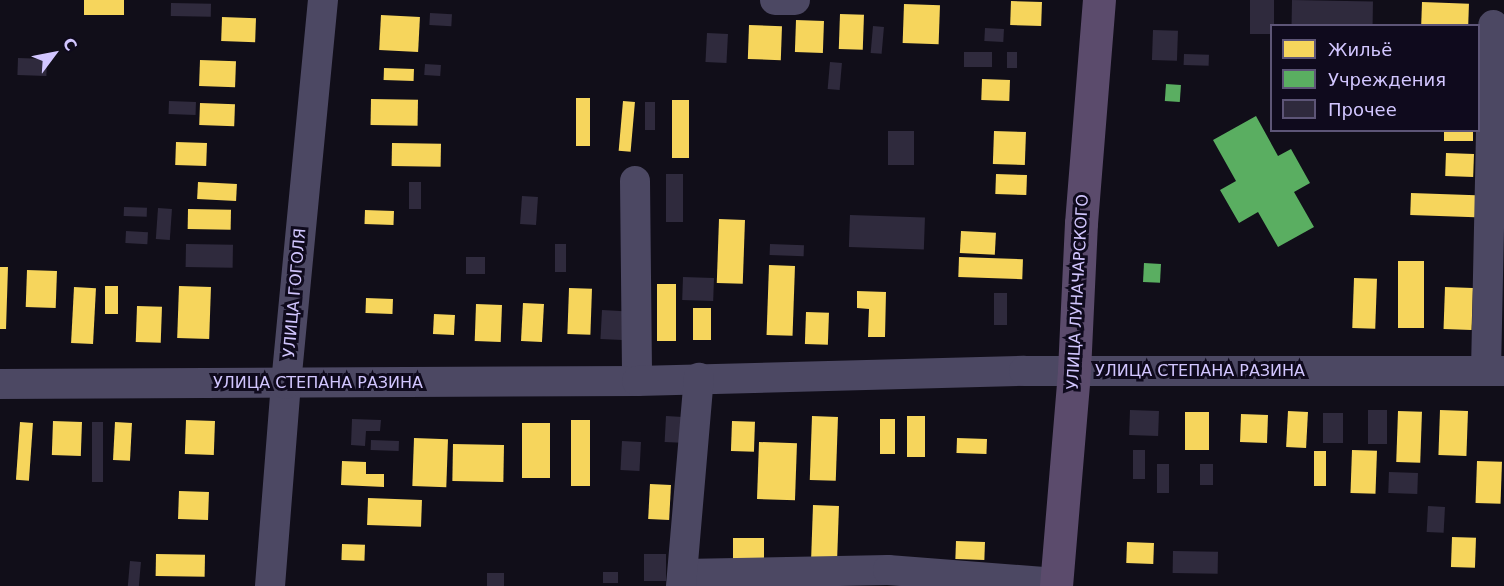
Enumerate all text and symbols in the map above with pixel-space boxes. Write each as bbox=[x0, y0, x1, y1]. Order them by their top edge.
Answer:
north arrow bbox=[24, 24, 84, 84]
legend bbox=[1270, 24, 1480, 132]
text: С bbox=[59, 34, 81, 54]
text: Жильё bbox=[1328, 39, 1392, 60]
text: Учреждения bbox=[1328, 69, 1446, 90]
text: Прочее bbox=[1328, 99, 1397, 120]
street label: УЛИЦА ЛУНАЧАРСКОГО bbox=[1063, 194, 1093, 390]
street label: УЛИЦА ГОГОЛЯ bbox=[280, 227, 310, 359]
street label: УЛИЦА СТЕПАНА РАЗИНА bbox=[1095, 361, 1305, 381]
street label: УЛИЦА СТЕПАНА РАЗИНА bbox=[213, 373, 423, 393]

